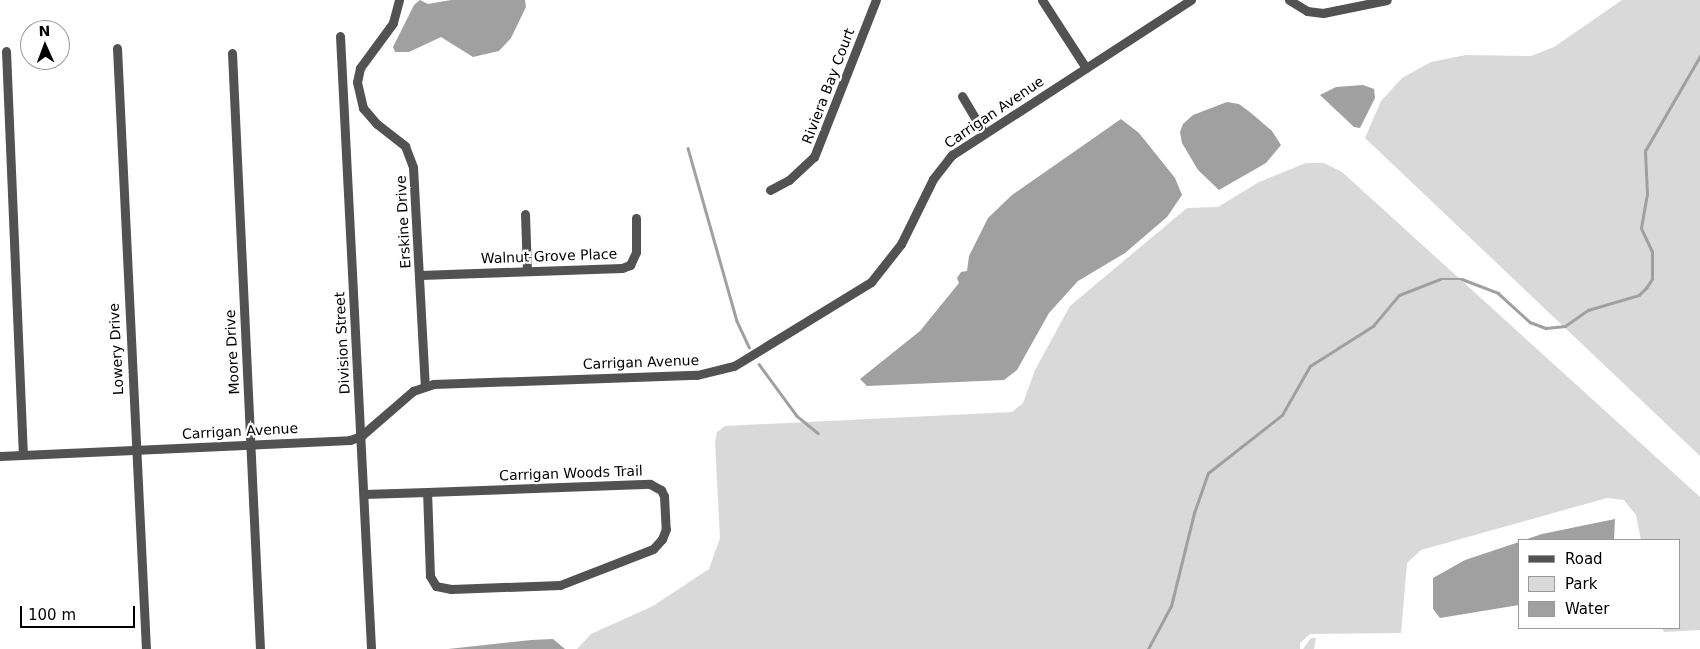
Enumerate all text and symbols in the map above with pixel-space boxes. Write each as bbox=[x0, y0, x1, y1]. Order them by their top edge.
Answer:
north arrow bbox=[20, 20, 70, 70]
text: N bbox=[38, 23, 51, 39]
street label: Riviera Bay Court bbox=[798, 26, 858, 146]
street label: Carrigan Avenue bbox=[941, 73, 1047, 151]
street label: Erskine Drive bbox=[392, 175, 414, 269]
street label: Walnut Grove Place bbox=[480, 245, 618, 267]
street label: Division Street bbox=[331, 291, 353, 395]
street label: Lowery Drive bbox=[105, 303, 127, 395]
street label: Moore Drive bbox=[221, 309, 243, 395]
street label: Carrigan Avenue bbox=[583, 352, 699, 372]
street label: Carrigan Avenue bbox=[181, 420, 299, 442]
street label: Carrigan Woods Trail bbox=[499, 462, 643, 484]
legend bbox=[1518, 539, 1680, 629]
text: Road bbox=[1565, 550, 1603, 568]
text: Park bbox=[1565, 575, 1597, 593]
scale bar bbox=[22, 596, 138, 628]
text: Water bbox=[1565, 600, 1609, 618]
text: 100 m bbox=[28, 606, 76, 624]

